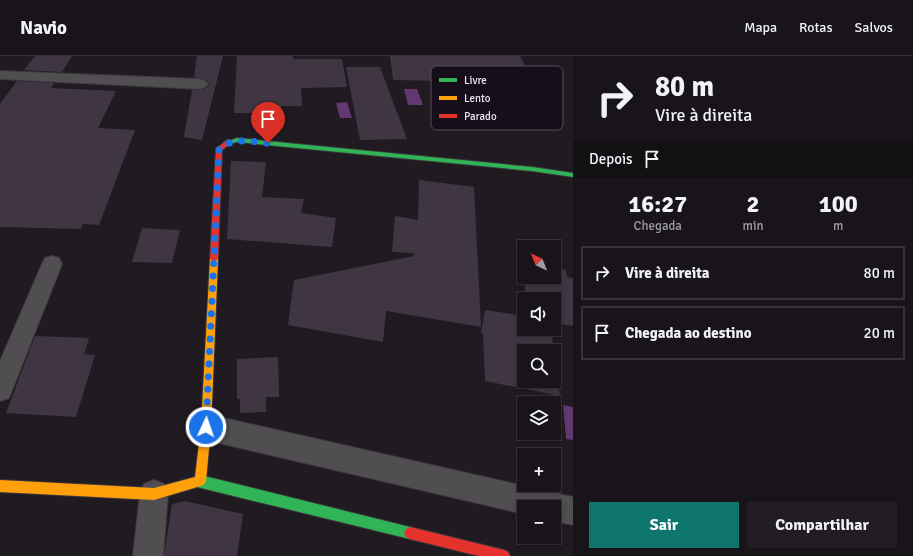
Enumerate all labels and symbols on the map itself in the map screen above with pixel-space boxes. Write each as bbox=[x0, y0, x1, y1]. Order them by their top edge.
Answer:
legend bbox=[431, 66, 563, 130]
text: Livre bbox=[464, 74, 487, 87]
text: Lento bbox=[464, 92, 491, 105]
pin bbox=[251, 102, 285, 143]
text: Parado bbox=[464, 110, 497, 123]
north arrow bbox=[517, 240, 561, 284]
position arrow bbox=[185, 406, 227, 448]

